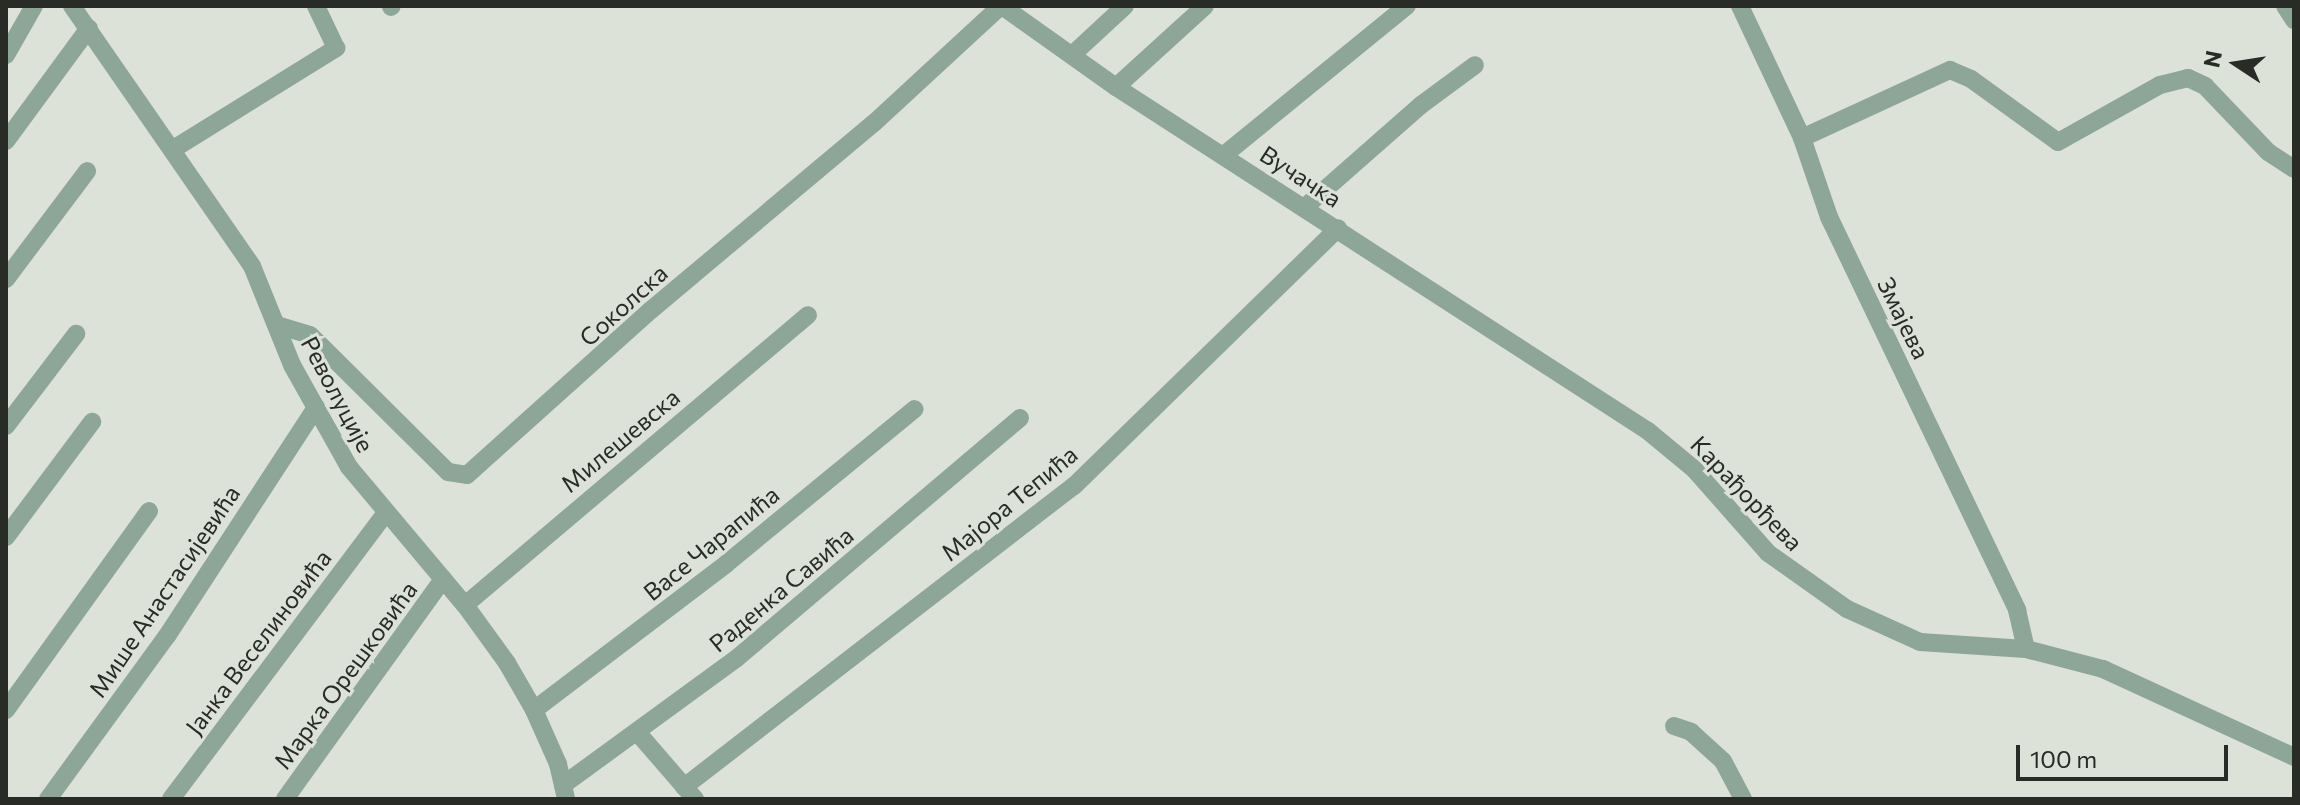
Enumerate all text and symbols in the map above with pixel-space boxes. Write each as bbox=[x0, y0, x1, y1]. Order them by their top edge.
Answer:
north arrow bbox=[2196, 24, 2276, 104]
text: N bbox=[2197, 48, 2227, 70]
street label: Вучачка bbox=[1255, 139, 1347, 213]
street label: Соколска bbox=[573, 258, 673, 352]
street label: Змајева bbox=[1872, 272, 1936, 364]
street label: Револуције bbox=[295, 331, 381, 457]
street label: Милешевска bbox=[555, 382, 685, 498]
street label: Карађорђева bbox=[1685, 430, 1809, 556]
street label: Мајора Тепића bbox=[935, 439, 1083, 567]
street label: Мише Анастасијевића bbox=[82, 480, 246, 702]
street label: Васе Чарапића bbox=[638, 480, 784, 606]
street label: Раденка Савића bbox=[703, 520, 859, 658]
street label: Јанка Веселиновића bbox=[179, 544, 337, 740]
street label: Марка Орешковића bbox=[267, 576, 423, 774]
scale bar bbox=[2020, 729, 2232, 779]
text: 100 m bbox=[2030, 744, 2097, 773]

